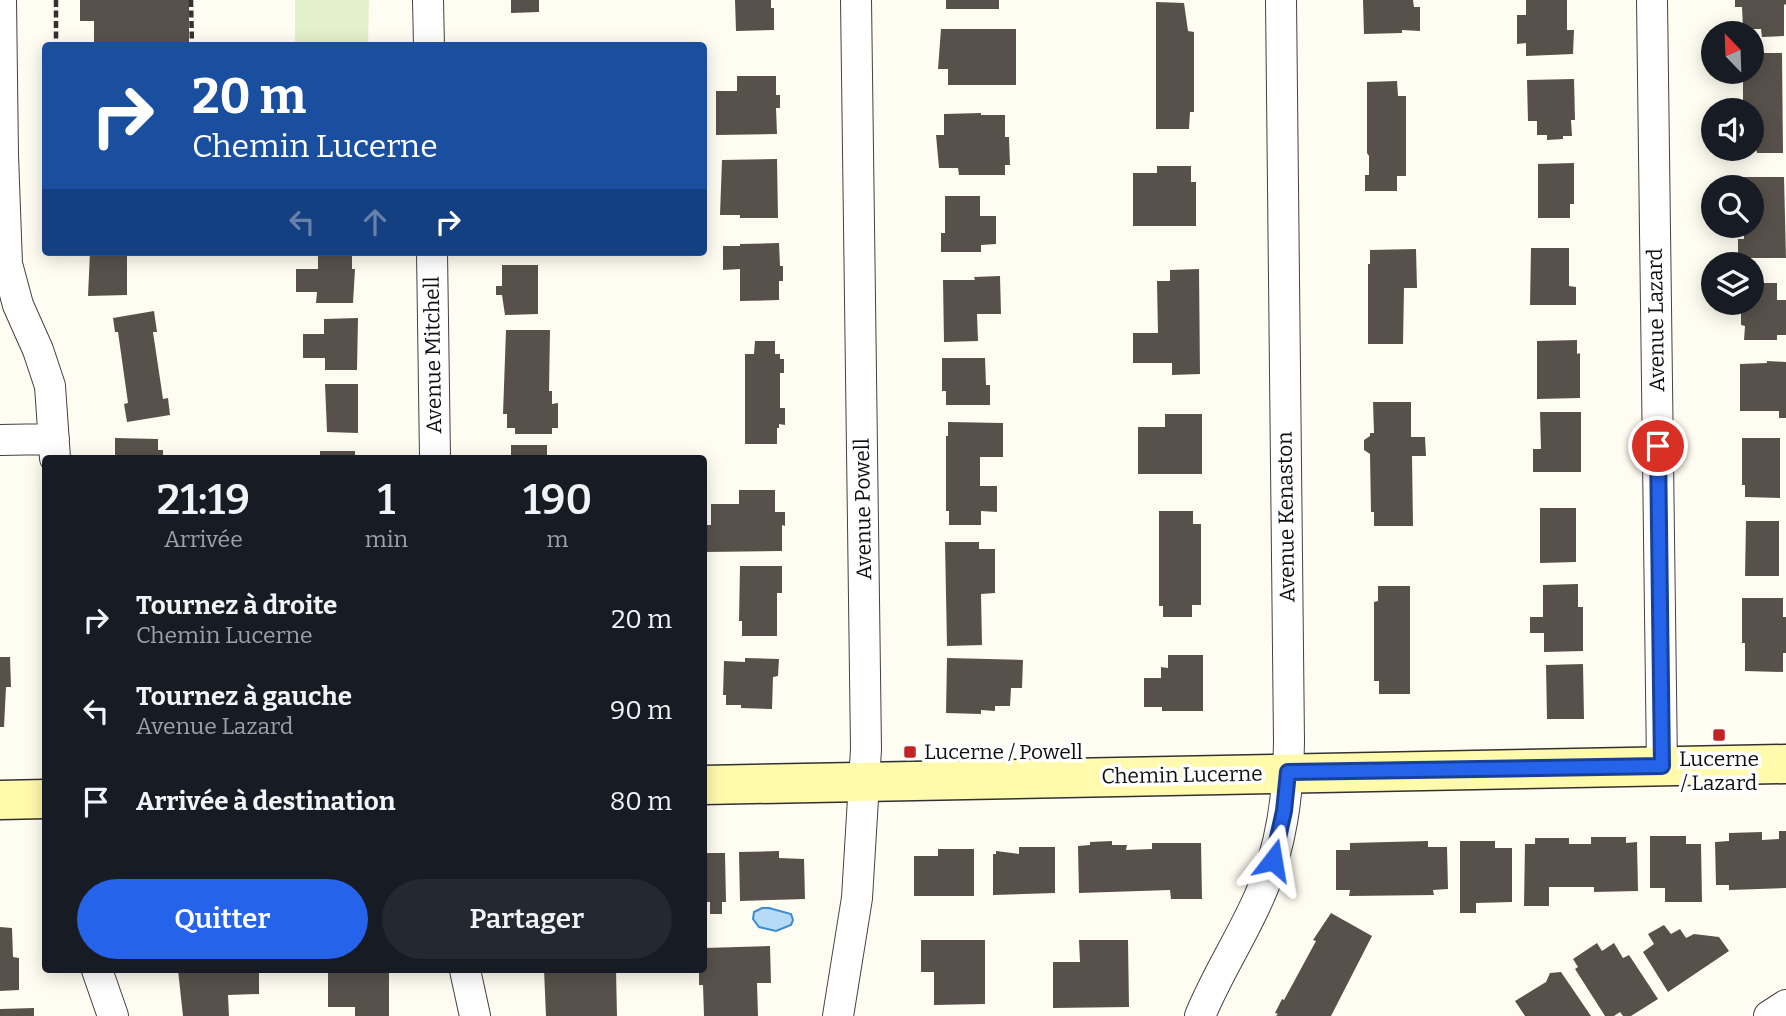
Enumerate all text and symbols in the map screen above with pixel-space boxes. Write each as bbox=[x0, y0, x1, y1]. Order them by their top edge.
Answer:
north arrow bbox=[1701, 21, 1764, 84]
map controls bbox=[1701, 21, 1764, 315]
text: 20 m bbox=[192, 67, 306, 126]
icon: right bbox=[77, 70, 168, 161]
button: sound bbox=[1701, 98, 1764, 161]
text: Chemin Lucerne bbox=[192, 127, 438, 165]
button: search bbox=[1701, 175, 1764, 238]
icon: left bbox=[283, 203, 321, 241]
icon: ahead bbox=[356, 203, 394, 241]
icon: right bbox=[429, 203, 467, 241]
street label: Avenue Lazard bbox=[1642, 248, 1670, 392]
button: layers bbox=[1701, 252, 1764, 315]
street label: Avenue Mitchell bbox=[419, 276, 447, 434]
pin bbox=[1628, 416, 1688, 476]
icon: arrive bbox=[1639, 427, 1677, 465]
street label: Avenue Kenaston bbox=[1272, 431, 1300, 603]
street label: Avenue Powell bbox=[849, 438, 877, 580]
text: 21:19 bbox=[157, 475, 250, 525]
text: 1 bbox=[378, 475, 395, 525]
text: 190 bbox=[523, 475, 592, 525]
text: Arrivée bbox=[164, 525, 243, 553]
text: min bbox=[365, 525, 408, 553]
text: m bbox=[547, 525, 569, 553]
text: Tournez à droite bbox=[136, 590, 337, 621]
icon: right bbox=[77, 601, 115, 639]
text: 20 m bbox=[611, 604, 672, 635]
text: Chemin Lucerne bbox=[136, 621, 313, 649]
text: Tournez à gauche bbox=[136, 681, 352, 712]
icon: left bbox=[77, 692, 115, 730]
text: 90 m bbox=[610, 695, 672, 726]
text: Avenue Lazard bbox=[136, 712, 293, 740]
marker: Lucerne / Lazard bbox=[1711, 727, 1727, 743]
place label: Lucerne / Powell bbox=[924, 739, 1083, 765]
marker: Lucerne / Powell bbox=[902, 744, 918, 760]
place label: Lucerne / Lazard bbox=[1679, 746, 1759, 796]
street label: Chemin Lucerne bbox=[1101, 761, 1263, 789]
icon: arrive bbox=[77, 783, 115, 821]
text: Arrivée à destination bbox=[136, 786, 395, 817]
text: 80 m bbox=[610, 786, 672, 817]
position arrow bbox=[1236, 823, 1310, 897]
button: Quitter bbox=[77, 879, 368, 959]
button: Partager bbox=[382, 879, 672, 959]

